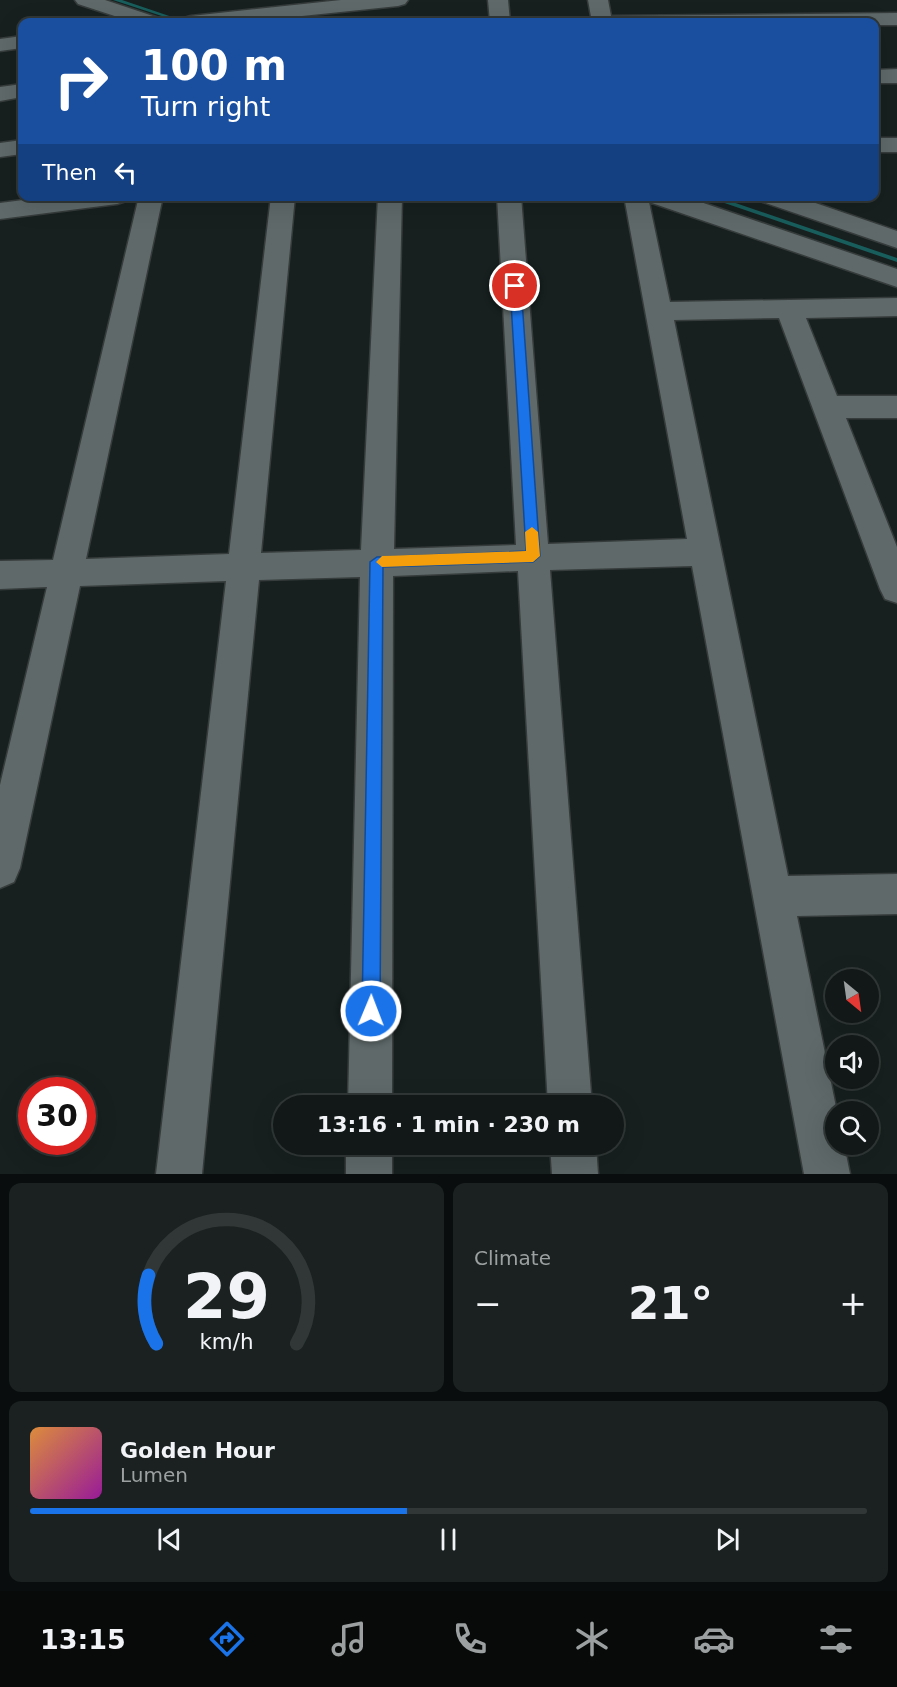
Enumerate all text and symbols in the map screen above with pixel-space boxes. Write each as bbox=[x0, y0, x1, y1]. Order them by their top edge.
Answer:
text: 100 m bbox=[141, 41, 287, 90]
icon: right bbox=[42, 42, 120, 120]
text: Turn right bbox=[141, 91, 270, 122]
icon: left bbox=[109, 156, 142, 189]
text: Then bbox=[42, 160, 97, 185]
pin bbox=[489, 260, 540, 311]
icon: arrive bbox=[498, 269, 531, 302]
north arrow bbox=[825, 969, 879, 1023]
map controls bbox=[825, 969, 879, 1155]
position arrow bbox=[339, 979, 403, 1043]
button: sound bbox=[825, 1035, 879, 1089]
speed limit sign: 30 bbox=[18, 1077, 96, 1155]
button: search bbox=[825, 1101, 879, 1155]
text: 13:16 · 1 min · 230 m bbox=[317, 1112, 580, 1137]
text: Climate bbox=[474, 1246, 551, 1270]
text: 29 bbox=[183, 1260, 270, 1333]
text: 21° bbox=[628, 1277, 713, 1330]
text: − bbox=[474, 1284, 502, 1323]
text: + bbox=[839, 1284, 867, 1323]
text: km/h bbox=[199, 1330, 254, 1355]
text: Golden Hour bbox=[120, 1438, 275, 1463]
text: Lumen bbox=[120, 1463, 188, 1487]
icon: previous bbox=[153, 1523, 186, 1556]
icon: pause bbox=[432, 1523, 465, 1556]
icon: next bbox=[711, 1523, 744, 1556]
icon: directions bbox=[206, 1618, 248, 1660]
icon: music bbox=[328, 1618, 370, 1660]
icon: phone bbox=[449, 1618, 491, 1660]
icon: climate bbox=[571, 1618, 613, 1660]
icon: car bbox=[693, 1618, 735, 1660]
icon: filters bbox=[815, 1618, 857, 1660]
text: 13:15 bbox=[40, 1624, 126, 1655]

